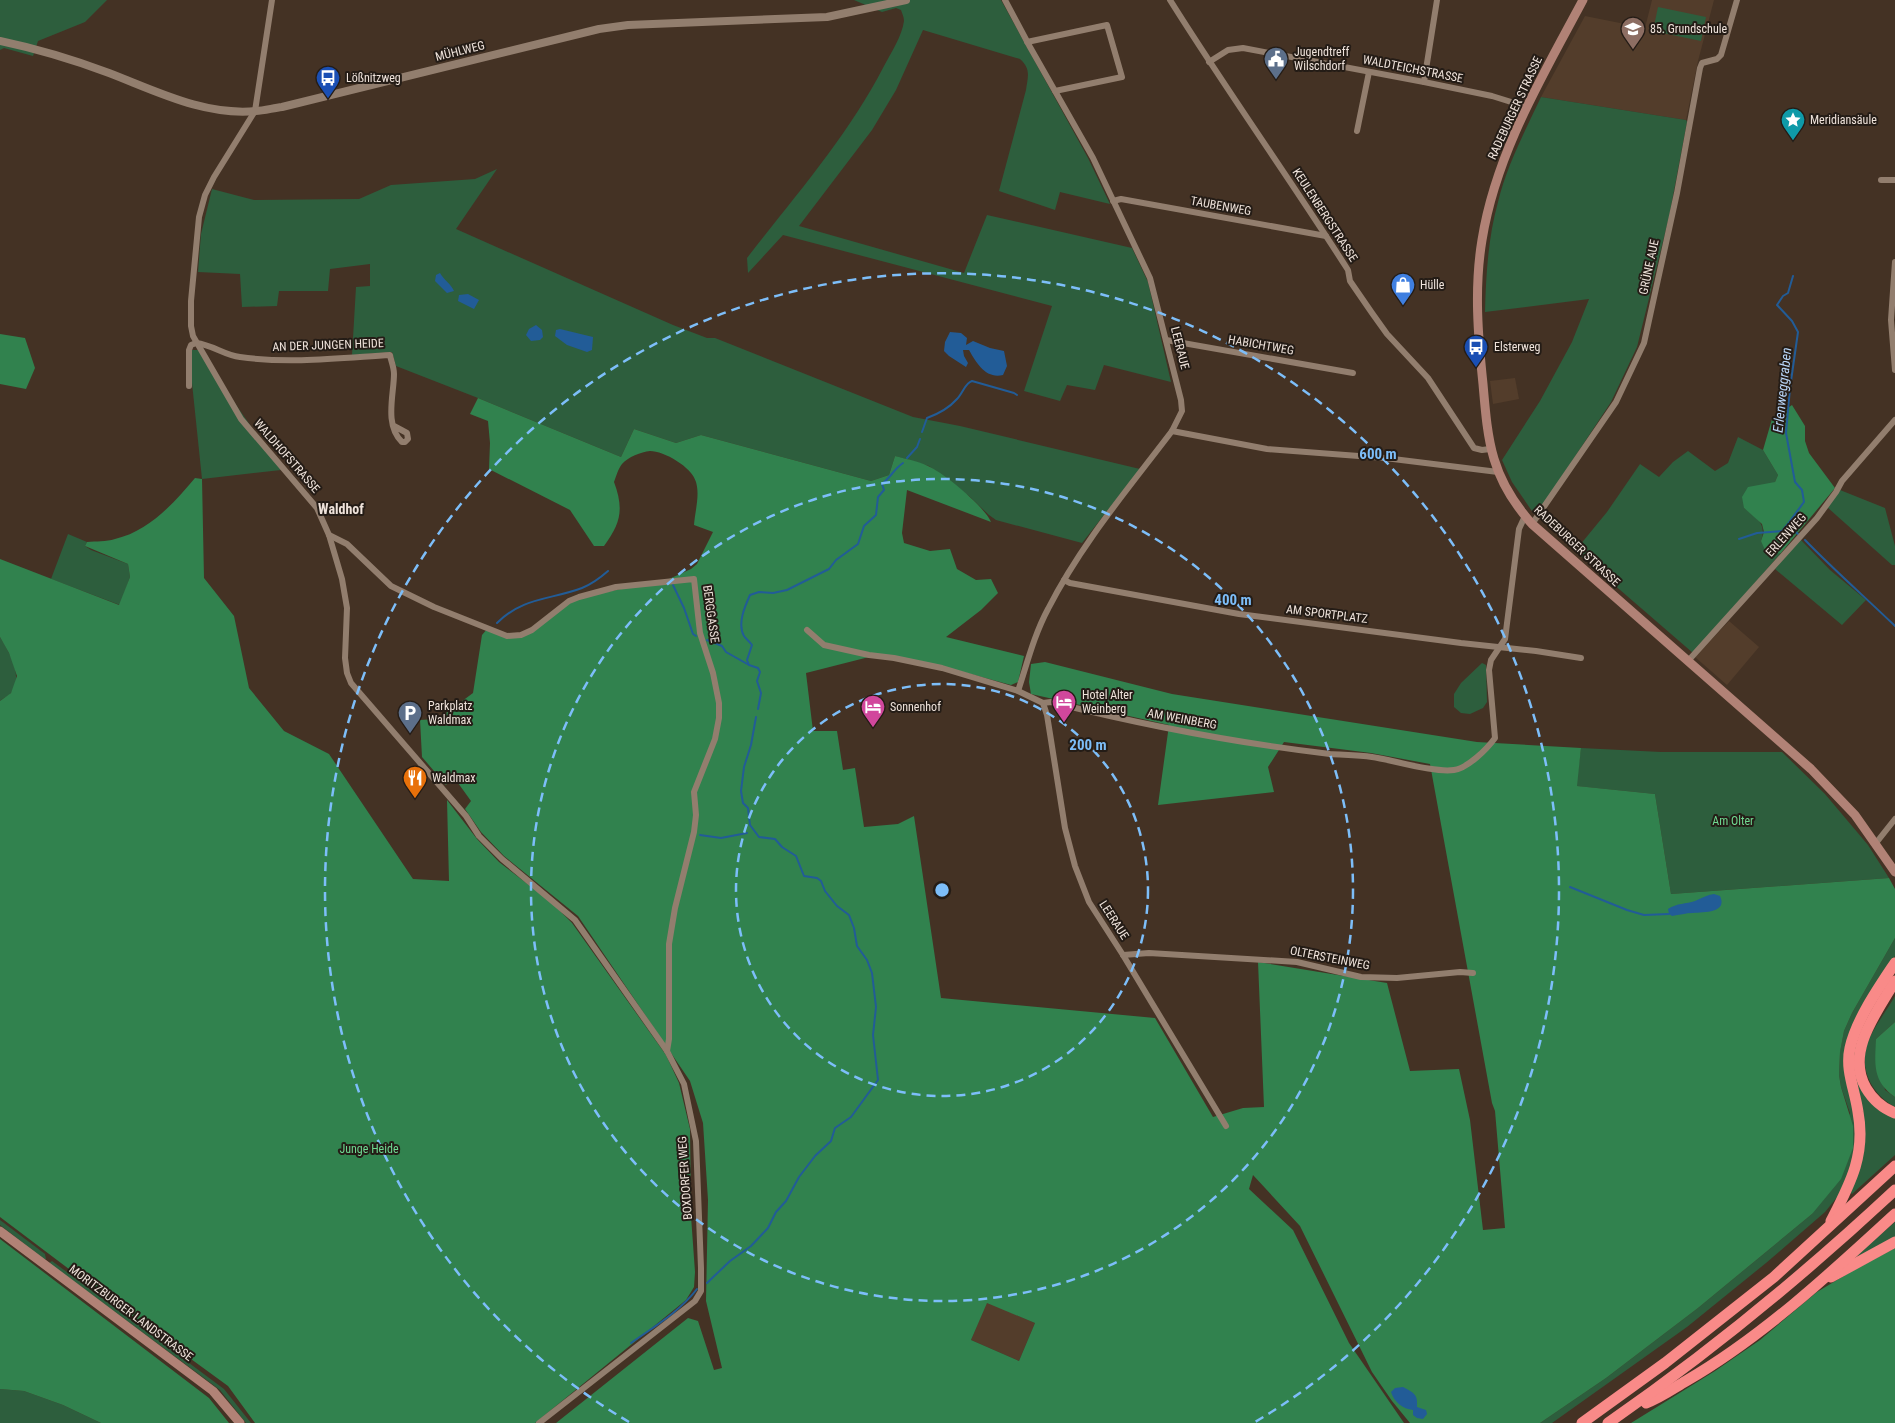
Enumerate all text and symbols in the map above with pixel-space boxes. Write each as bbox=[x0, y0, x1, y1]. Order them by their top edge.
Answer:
school or university icon: 85. Grundschule bbox=[1620, 16, 1646, 50]
place label: 85. Grundschule bbox=[1650, 22, 1727, 36]
street label: MÜHLWEG bbox=[434, 37, 486, 64]
place label: Jugendtreff Wilschdorf bbox=[1294, 45, 1349, 73]
public building icon: Jugendtreff Wilschdorf bbox=[1263, 46, 1289, 80]
street label: WALDTEICHSTRASSE bbox=[1362, 52, 1464, 86]
street label: RADEBURGER STRASSE bbox=[1485, 54, 1545, 162]
bus stop icon: Lößnitzweg bbox=[315, 65, 341, 99]
place label: Lößnitzweg bbox=[346, 71, 401, 85]
place icon: Meridiansäule bbox=[1780, 107, 1806, 141]
place label: Meridiansäule bbox=[1810, 113, 1877, 127]
street label: KEULENBERGSTRASSE bbox=[1290, 166, 1360, 264]
street label: TAUBENWEG bbox=[1190, 194, 1252, 218]
street label: GRÜNE AUE bbox=[1635, 238, 1662, 296]
shop icon: Hülle bbox=[1390, 272, 1416, 306]
place label: Hülle bbox=[1420, 278, 1445, 292]
street label: LEERAUE bbox=[1168, 325, 1192, 371]
street label: HABICHTWEG bbox=[1227, 332, 1295, 358]
bus stop icon: Elsterweg bbox=[1463, 334, 1489, 368]
street label: AN DER JUNGEN HEIDE bbox=[272, 336, 384, 354]
place label: Elsterweg bbox=[1494, 340, 1541, 354]
water label: Erlenweggraben bbox=[1770, 347, 1794, 433]
street label: WALDHOFSTRASSE bbox=[251, 416, 323, 496]
text: 600 m bbox=[1359, 445, 1397, 463]
district label: Waldhof bbox=[318, 501, 364, 517]
street label: RADEBURGER STRASSE bbox=[1531, 503, 1623, 589]
street label: ERLENWEG bbox=[1763, 510, 1809, 560]
street label: BERGGASSE bbox=[700, 584, 722, 644]
text: 400 m bbox=[1214, 591, 1252, 609]
street label: AM SPORTPLATZ bbox=[1285, 602, 1369, 626]
place label: Hotel Alter Weinberg bbox=[1082, 688, 1133, 716]
hotel icon: Hotel Alter Weinberg bbox=[1051, 689, 1077, 723]
hotel icon: Sonnenhof bbox=[860, 694, 886, 728]
place label: Parkplatz Waldmax bbox=[428, 699, 473, 727]
parking icon: Parkplatz Waldmax bbox=[397, 700, 423, 734]
place label: Sonnenhof bbox=[890, 700, 941, 714]
street label: AM WEINBERG bbox=[1146, 706, 1218, 732]
text: 200 m bbox=[1069, 736, 1107, 754]
restaurant icon: Waldmax bbox=[402, 765, 428, 799]
place label: Waldmax bbox=[432, 771, 475, 785]
park label: Am Olter bbox=[1712, 814, 1754, 828]
centre of rings bbox=[933, 881, 951, 899]
street label: LEERAUE bbox=[1096, 898, 1132, 942]
street label: OLTERSTEINWEG bbox=[1289, 943, 1371, 973]
street label: BOXDORFER WEG bbox=[675, 1136, 695, 1220]
park label: Junge Heide bbox=[339, 1142, 399, 1156]
street label: MORITZBURGER LANDSTRASSE bbox=[66, 1262, 196, 1364]

